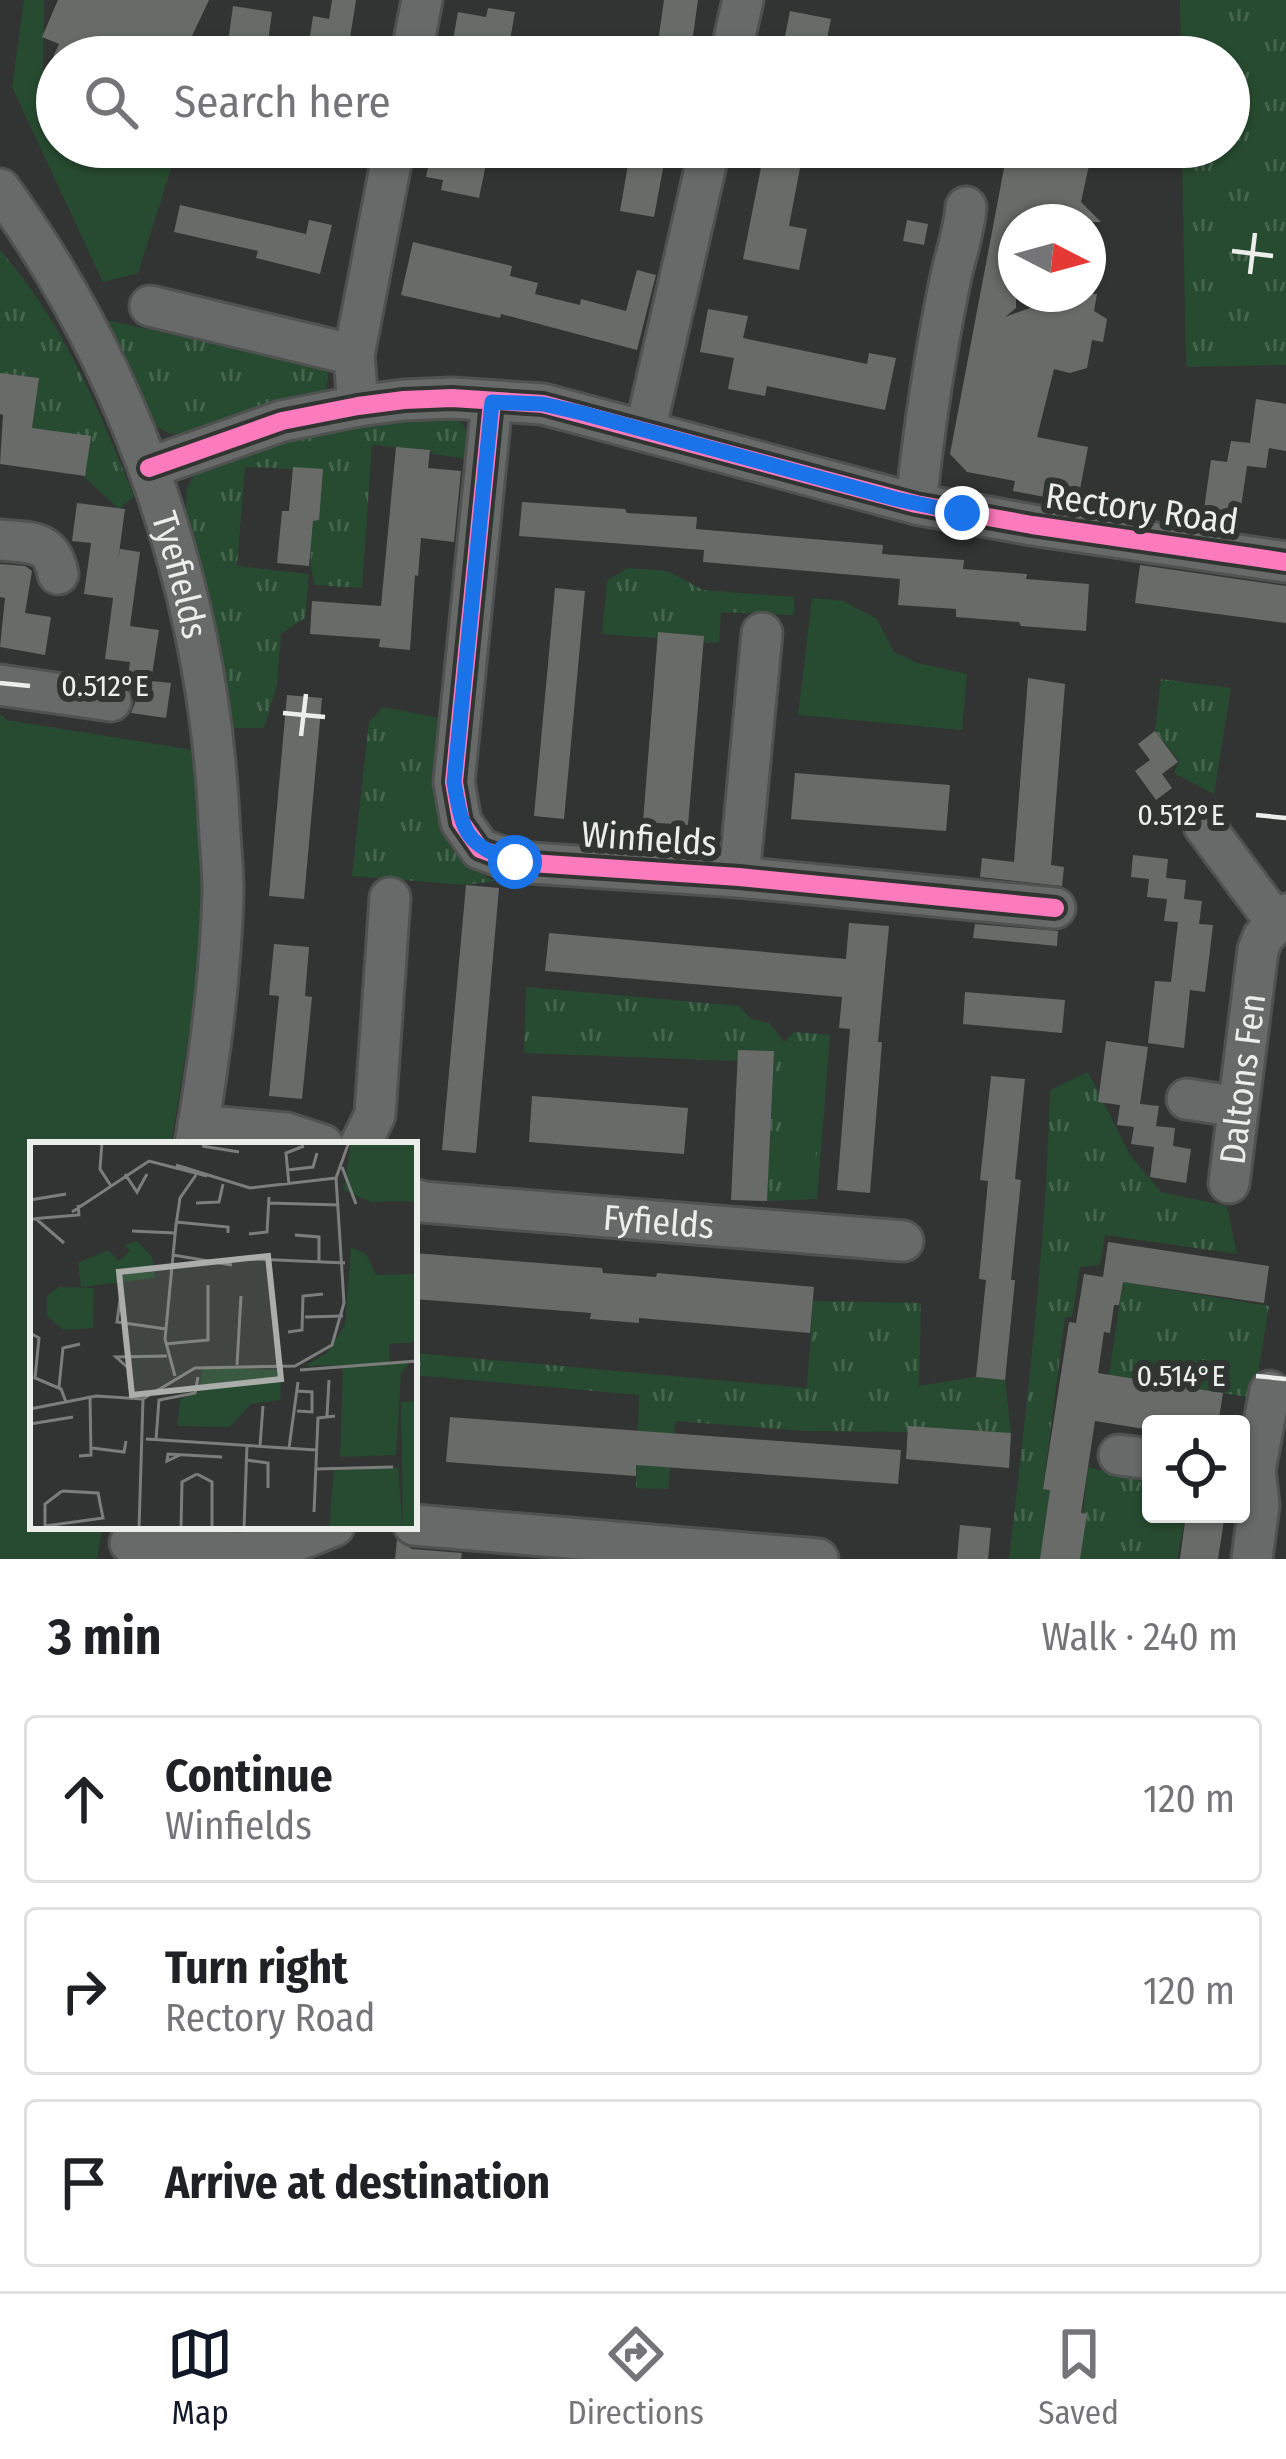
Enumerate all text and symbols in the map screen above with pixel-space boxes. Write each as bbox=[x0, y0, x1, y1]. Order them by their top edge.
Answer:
search box bbox=[36, 36, 1250, 168]
icon: search bbox=[78, 69, 144, 135]
text: Search here bbox=[174, 75, 391, 129]
north arrow bbox=[998, 204, 1106, 312]
street label: Rectory Road bbox=[1043, 474, 1241, 544]
route end bbox=[935, 486, 989, 540]
street label: Tyefields bbox=[142, 506, 217, 643]
text: 0.512°E bbox=[61, 668, 149, 704]
text: 0.512°E bbox=[1137, 797, 1225, 833]
street label: Winfields bbox=[580, 812, 718, 866]
route start bbox=[488, 835, 542, 889]
street label: Daltons Fen bbox=[1211, 991, 1275, 1167]
inset map bbox=[30, 1142, 417, 1529]
street label: Fyfields bbox=[601, 1196, 716, 1249]
text: 0.514°E bbox=[1137, 1358, 1225, 1394]
map controls bbox=[1142, 1415, 1250, 1523]
button: locate bbox=[1142, 1415, 1250, 1523]
text: 3 min bbox=[48, 1606, 162, 1668]
text: Walk · 240 m bbox=[1041, 1614, 1238, 1660]
text: Continue bbox=[165, 1749, 333, 1803]
icon: ahead bbox=[51, 1766, 117, 1832]
text: 120 m bbox=[1143, 1776, 1235, 1822]
text: Winfields bbox=[165, 1803, 312, 1849]
text: Turn right bbox=[165, 1941, 348, 1995]
icon: right bbox=[51, 1958, 117, 2024]
text: 120 m bbox=[1143, 1968, 1235, 2014]
text: Rectory Road bbox=[165, 1995, 375, 2041]
icon: arrive bbox=[51, 2150, 117, 2216]
text: Arrive at destination bbox=[165, 2156, 550, 2210]
tab: Map bbox=[167, 2321, 233, 2433]
tab: Directions bbox=[567, 2321, 704, 2433]
tab: Saved bbox=[1038, 2321, 1119, 2433]

